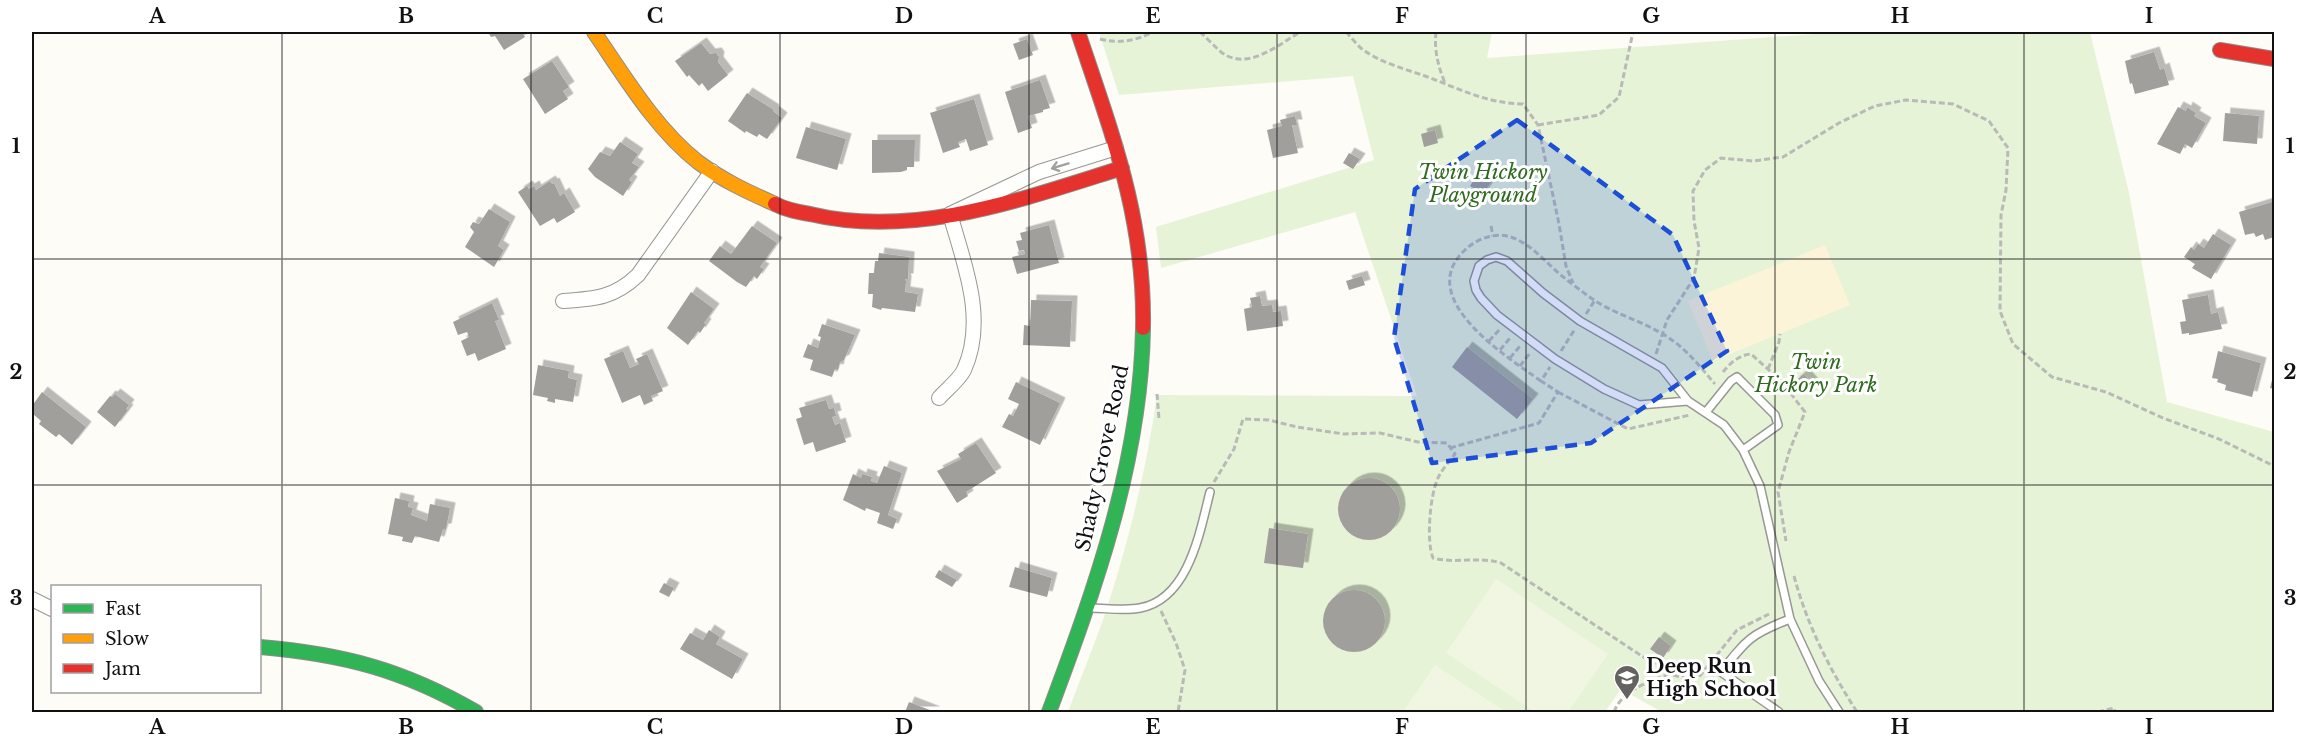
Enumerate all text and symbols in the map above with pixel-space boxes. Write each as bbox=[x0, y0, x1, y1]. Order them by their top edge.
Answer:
text: A bbox=[148, 4, 166, 28]
text: B bbox=[398, 4, 414, 28]
text: C bbox=[647, 4, 663, 28]
text: D bbox=[895, 4, 913, 28]
text: E bbox=[1145, 4, 1161, 28]
text: F bbox=[1395, 4, 1409, 28]
text: G bbox=[1642, 4, 1660, 28]
text: H bbox=[1891, 4, 1910, 28]
text: I bbox=[2145, 4, 2153, 28]
text: 1 bbox=[12, 134, 21, 158]
text: 1 bbox=[2286, 134, 2295, 158]
park label: Twin Hickory Playground bbox=[1418, 160, 1548, 207]
one-way arrow bbox=[1051, 161, 1070, 172]
park label: Twin Hickory Park bbox=[1754, 350, 1877, 397]
text: 2 bbox=[9, 360, 23, 384]
text: 2 bbox=[2283, 360, 2297, 384]
street label: Shady Grove Road bbox=[1070, 362, 1134, 554]
legend bbox=[51, 585, 261, 693]
text: 3 bbox=[10, 586, 22, 610]
text: 3 bbox=[2284, 586, 2296, 610]
text: Fast bbox=[105, 598, 142, 620]
text: Slow bbox=[105, 628, 150, 650]
place label: Deep Run High School bbox=[1646, 654, 1776, 701]
text: Jam bbox=[103, 658, 141, 680]
school or university icon: Deep Run High School bbox=[1612, 663, 1642, 701]
text: A bbox=[148, 715, 166, 739]
text: B bbox=[398, 715, 414, 739]
text: C bbox=[647, 715, 663, 739]
text: D bbox=[895, 715, 913, 739]
text: E bbox=[1145, 715, 1161, 739]
text: F bbox=[1395, 715, 1409, 739]
text: G bbox=[1642, 715, 1660, 739]
text: H bbox=[1891, 715, 1910, 739]
text: I bbox=[2145, 715, 2153, 739]

